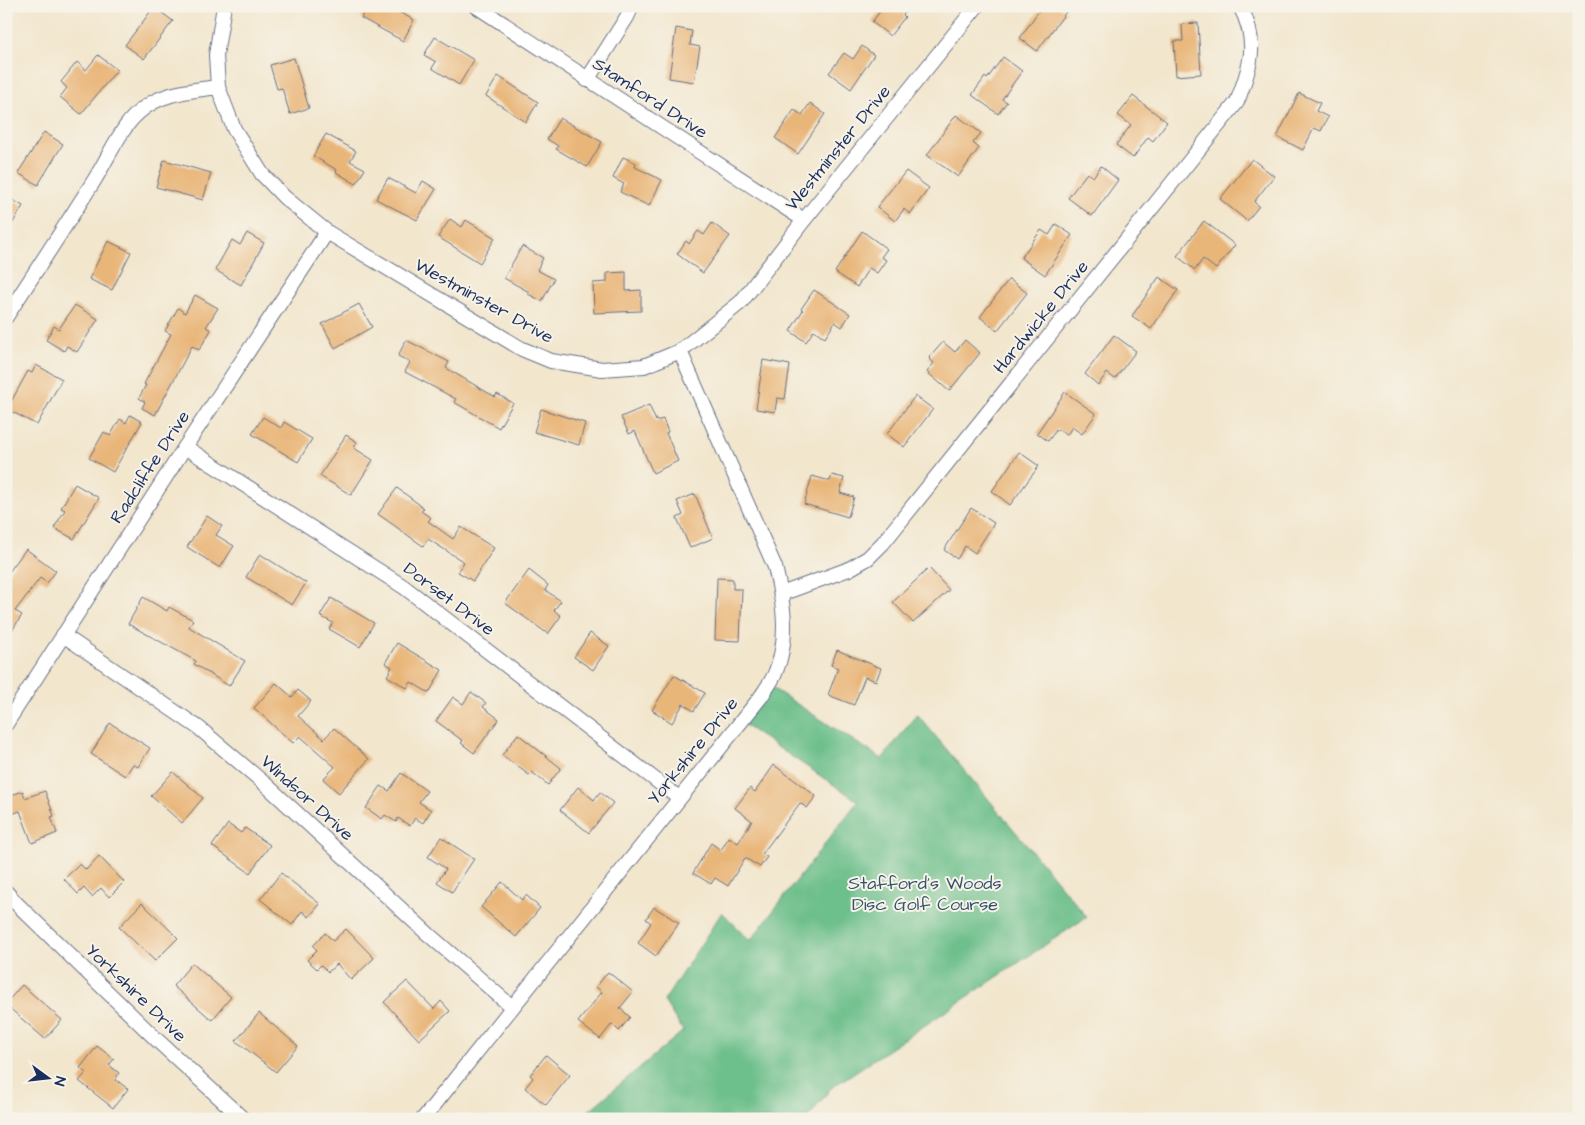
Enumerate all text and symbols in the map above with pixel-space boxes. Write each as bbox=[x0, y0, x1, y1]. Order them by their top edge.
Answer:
street label: Stamford Drive bbox=[588, 51, 713, 145]
street label: Westminster Drive bbox=[779, 80, 897, 216]
street label: Westminster Drive bbox=[410, 252, 558, 350]
street label: Hardwicke Drive bbox=[987, 255, 1095, 379]
street label: Radcliffe Drive bbox=[104, 406, 196, 528]
street label: Dorset Drive bbox=[398, 556, 500, 642]
street label: Yorkshire Drive bbox=[642, 692, 744, 810]
street label: Windsor Drive bbox=[255, 749, 359, 847]
park label: Stafford's Woods Disc Golf Course bbox=[848, 871, 1002, 917]
street label: Yorkshire Drive bbox=[80, 938, 192, 1048]
north arrow bbox=[22, 1052, 72, 1102]
text: N bbox=[49, 1074, 70, 1088]

